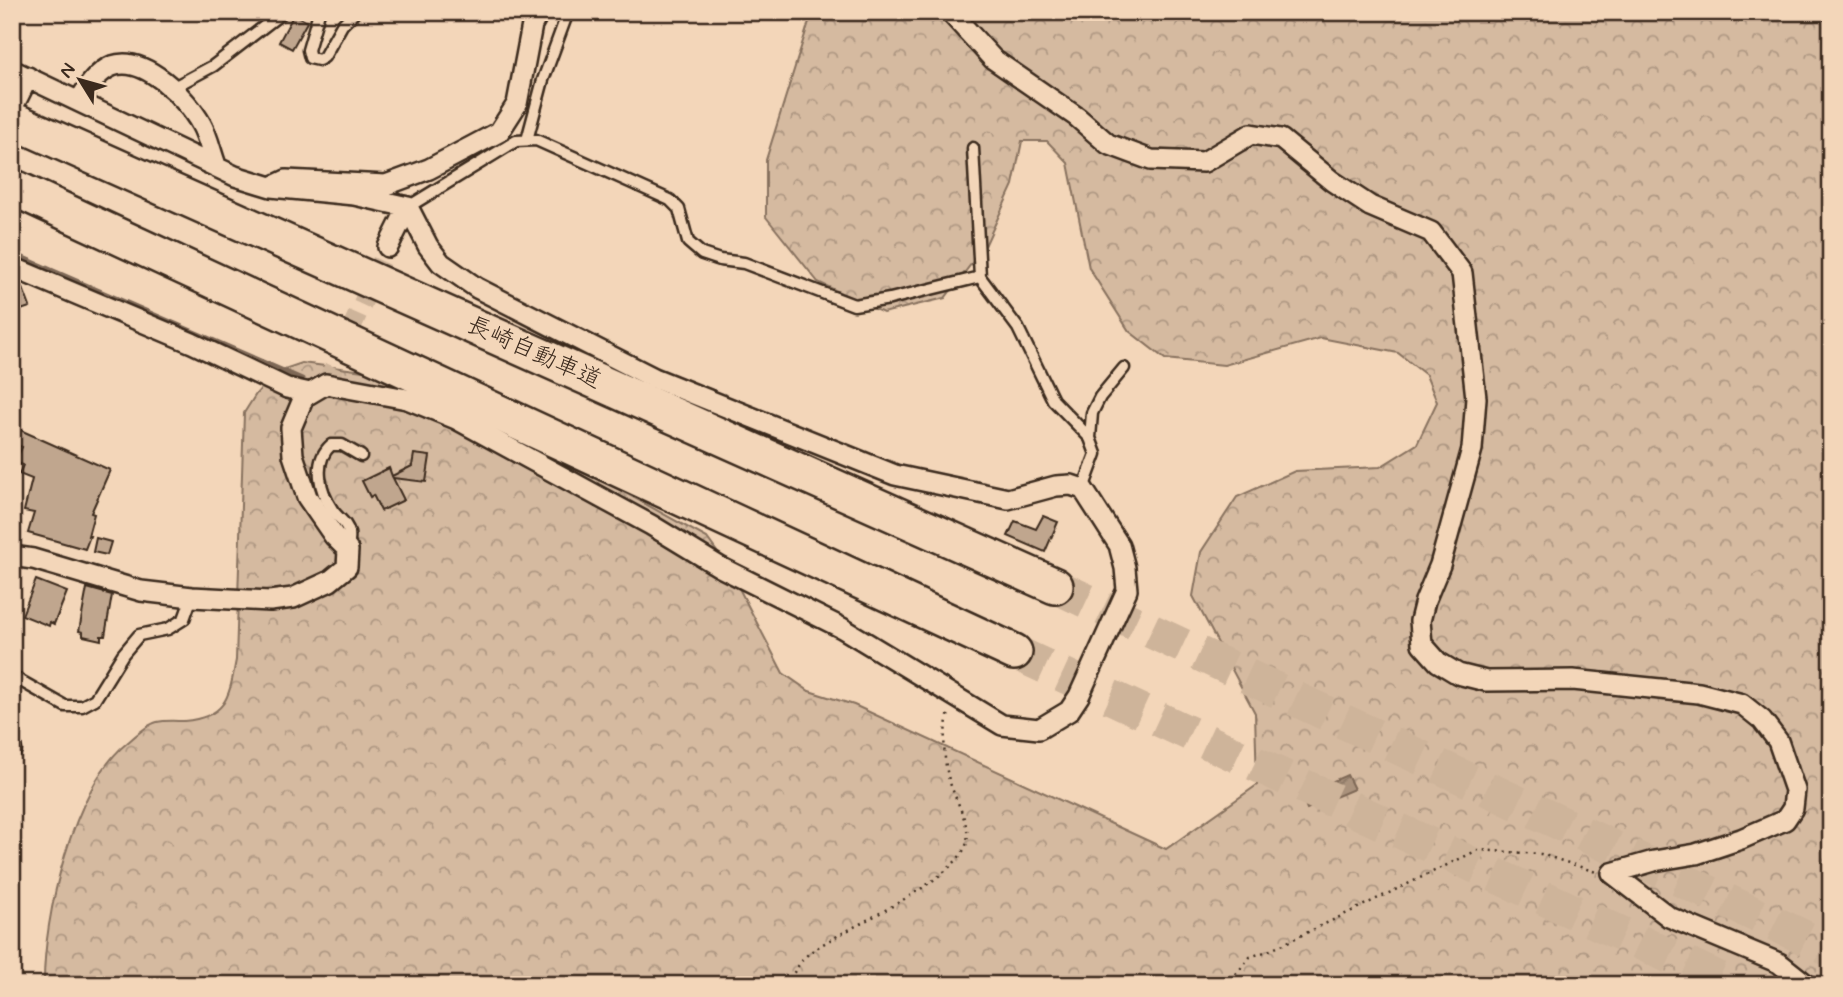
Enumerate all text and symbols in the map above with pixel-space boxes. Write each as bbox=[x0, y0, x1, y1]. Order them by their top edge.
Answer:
north arrow bbox=[46, 46, 116, 116]
text: N bbox=[54, 58, 81, 83]
street label: 長崎自動車道 bbox=[462, 310, 606, 396]

